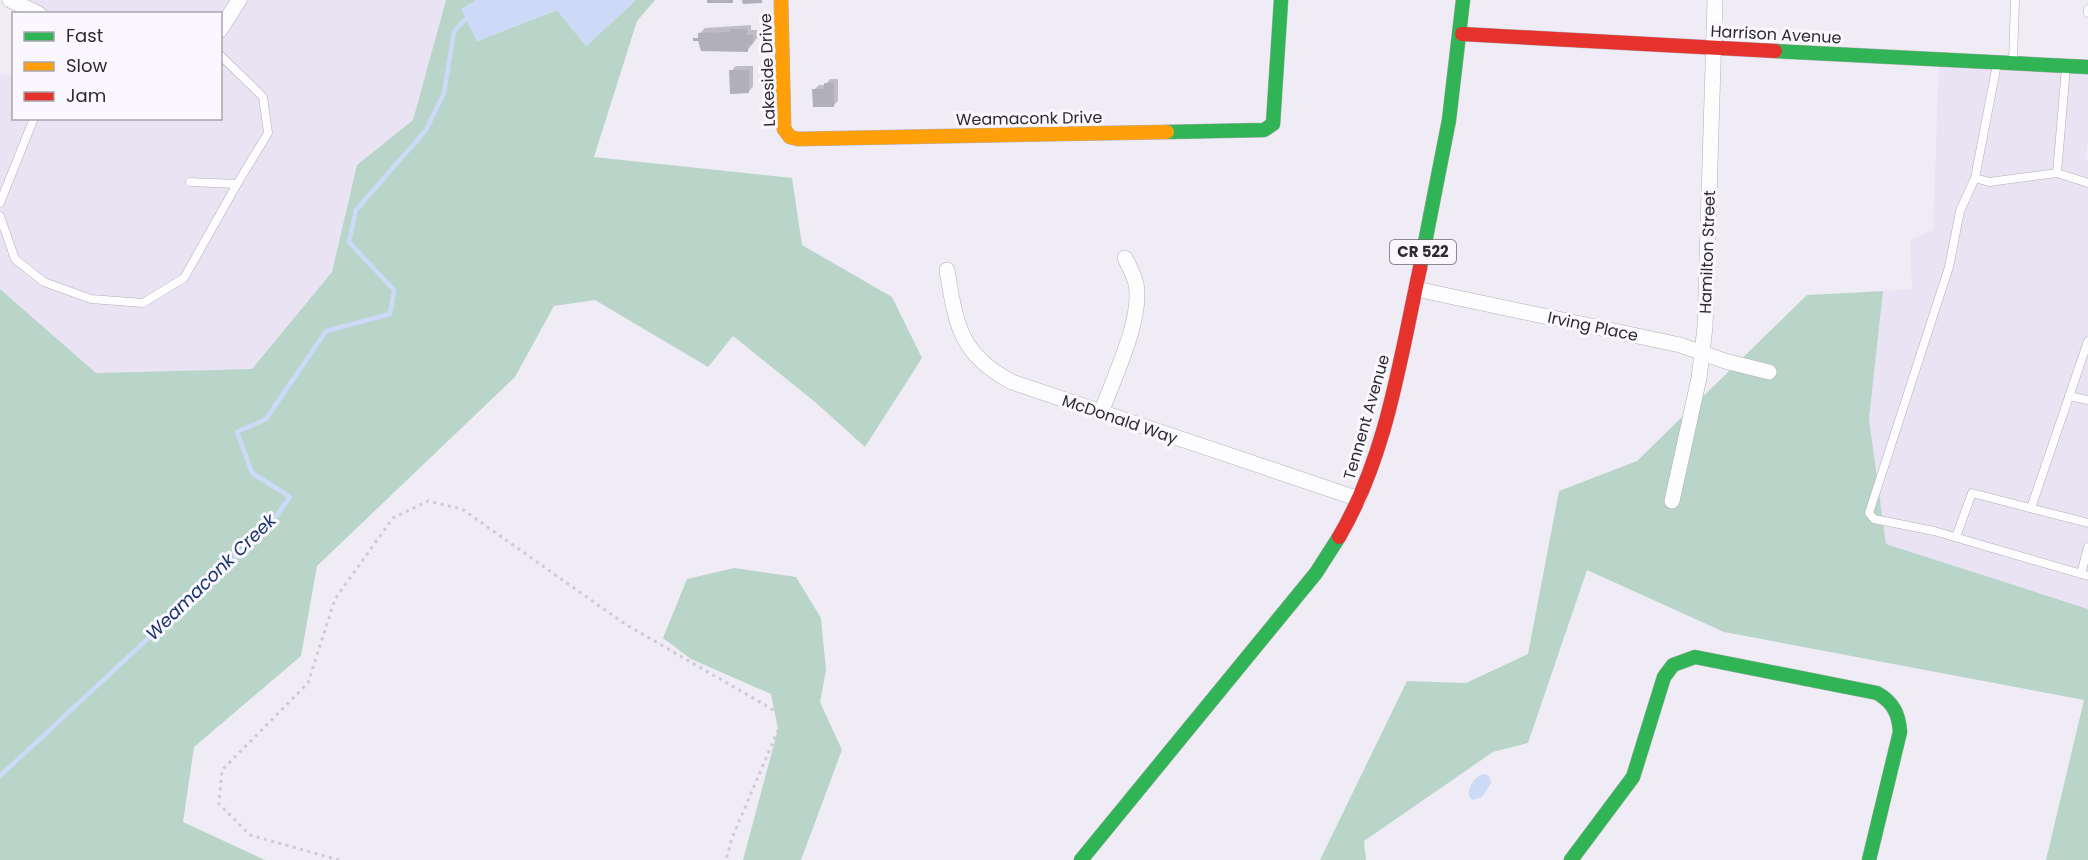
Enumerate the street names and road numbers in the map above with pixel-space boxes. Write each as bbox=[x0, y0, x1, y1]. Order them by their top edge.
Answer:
street label: Lakeside Drive bbox=[754, 13, 781, 127]
street label: Harrison Avenue bbox=[1710, 20, 1842, 49]
street label: Weamaconk Drive bbox=[956, 106, 1103, 131]
street label: Hamilton Street bbox=[1694, 190, 1721, 314]
road number: CR 522 bbox=[1390, 240, 1456, 264]
street label: Irving Place bbox=[1546, 306, 1640, 347]
street label: Tennent Avenue bbox=[1338, 352, 1395, 483]
street label: McDonald Way bbox=[1059, 389, 1181, 450]

